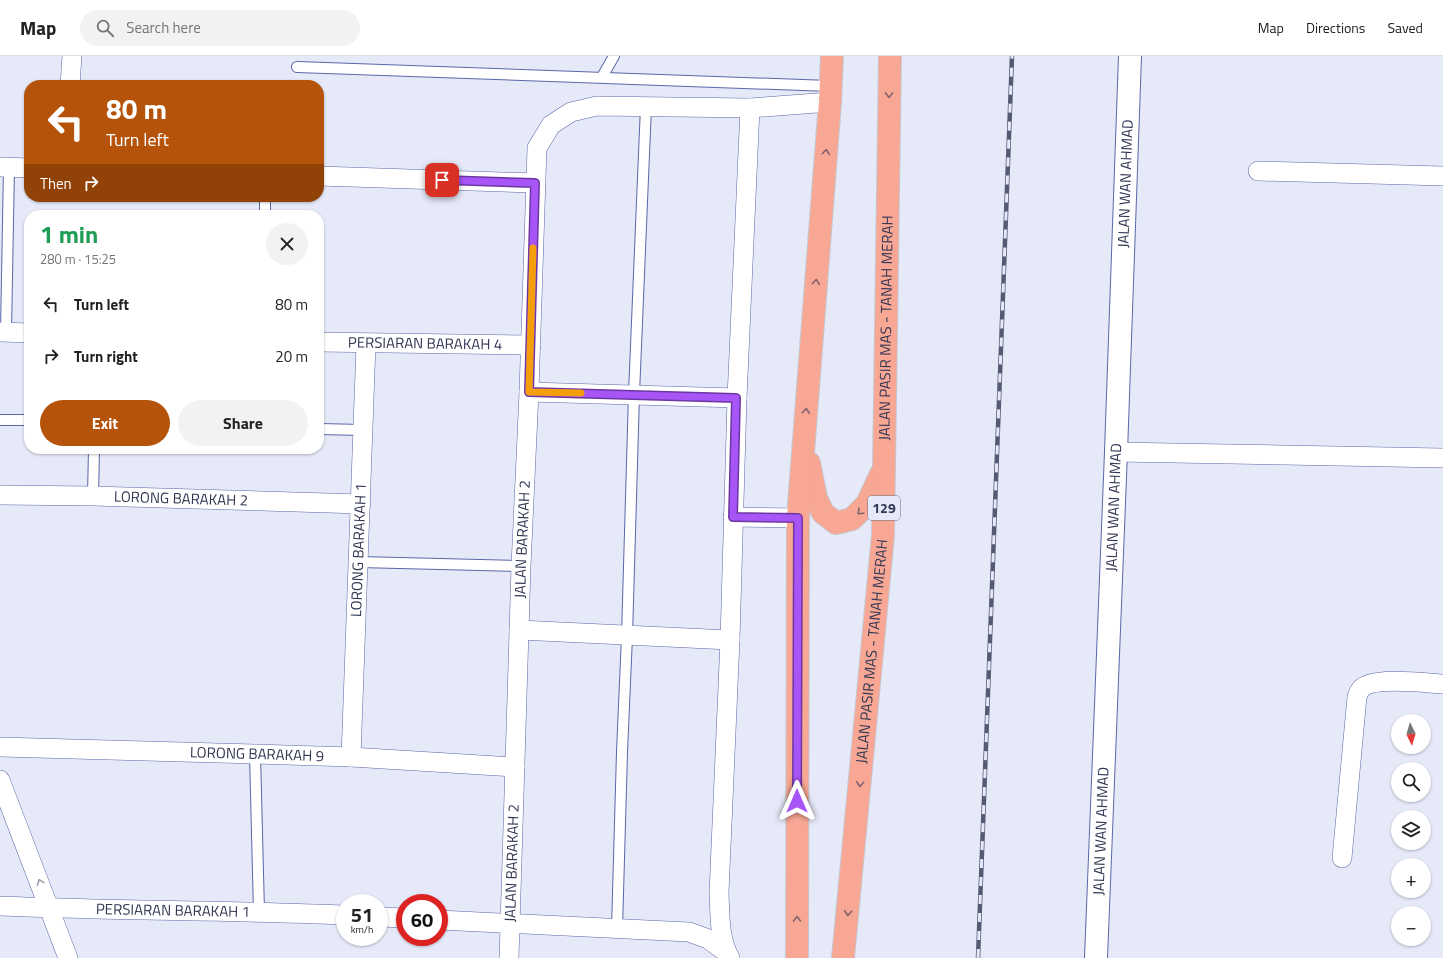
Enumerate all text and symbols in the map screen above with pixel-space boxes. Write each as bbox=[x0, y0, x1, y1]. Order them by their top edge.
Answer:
search box bbox=[80, 10, 360, 46]
text: Map bbox=[20, 13, 56, 42]
text: Search here bbox=[126, 16, 201, 39]
icon: search bbox=[94, 17, 116, 39]
text: Map bbox=[1258, 17, 1284, 38]
text: Directions bbox=[1306, 17, 1365, 38]
text: Saved bbox=[1387, 17, 1423, 38]
text: 80 m bbox=[106, 87, 167, 130]
one-way arrow bbox=[885, 92, 893, 98]
icon: left bbox=[40, 96, 92, 148]
street label: JALAN WAN AHMAD bbox=[1111, 119, 1139, 248]
text: Turn left bbox=[106, 126, 169, 153]
one-way arrow bbox=[822, 149, 831, 155]
pin bbox=[425, 163, 459, 197]
icon: arrive bbox=[431, 169, 453, 191]
text: Then bbox=[40, 172, 72, 195]
icon: right bbox=[80, 172, 102, 194]
street label: JALAN PASIR MAS - TANAH MERAH bbox=[872, 215, 899, 441]
text: 1 min bbox=[40, 216, 98, 252]
button: close bbox=[266, 223, 308, 265]
text: 280 m · 15:25 bbox=[40, 249, 116, 269]
one-way arrow bbox=[812, 279, 821, 285]
icon: left bbox=[40, 293, 62, 315]
text: Turn left bbox=[74, 293, 129, 316]
text: 80 m bbox=[275, 293, 308, 316]
street label: PERSIARAN BARAKAH 4 bbox=[348, 330, 502, 356]
icon: right bbox=[40, 345, 62, 367]
text: Turn right bbox=[74, 345, 138, 368]
text: 20 m bbox=[275, 345, 308, 368]
button: Exit bbox=[40, 400, 170, 446]
button: Share bbox=[178, 400, 308, 446]
one-way arrow bbox=[801, 408, 810, 414]
street label: JALAN WAN AHMAD bbox=[1099, 443, 1127, 572]
street label: JALAN BARAKAH 2 bbox=[508, 480, 536, 599]
street label: LORONG BARAKAH 1 bbox=[344, 483, 372, 618]
street label: LORONG BARAKAH 2 bbox=[114, 485, 248, 512]
road number: 129 bbox=[868, 496, 900, 520]
one-way arrow bbox=[857, 507, 865, 515]
street label: JALAN PASIR MAS - TANAH MERAH bbox=[849, 538, 894, 765]
north arrow bbox=[1391, 714, 1431, 754]
map controls bbox=[1391, 714, 1431, 946]
street label: LORONG BARAKAH 9 bbox=[190, 740, 324, 767]
button: search bbox=[1391, 762, 1431, 802]
street label: JALAN WAN AHMAD bbox=[1086, 766, 1115, 896]
position arrow bbox=[776, 780, 818, 822]
one-way arrow bbox=[855, 781, 864, 787]
street label: JALAN BARAKAH 2 bbox=[498, 804, 525, 923]
button: layers bbox=[1391, 810, 1431, 850]
button: + bbox=[1391, 858, 1431, 898]
one-way arrow bbox=[36, 879, 44, 886]
speed limit sign: 60 bbox=[396, 894, 448, 946]
street label: PERSIARAN BARAKAH 1 bbox=[96, 897, 250, 923]
text: 51 bbox=[351, 899, 373, 930]
button: − bbox=[1391, 906, 1431, 946]
one-way arrow bbox=[843, 910, 852, 916]
one-way arrow bbox=[793, 916, 801, 922]
text: km/h bbox=[351, 922, 373, 937]

